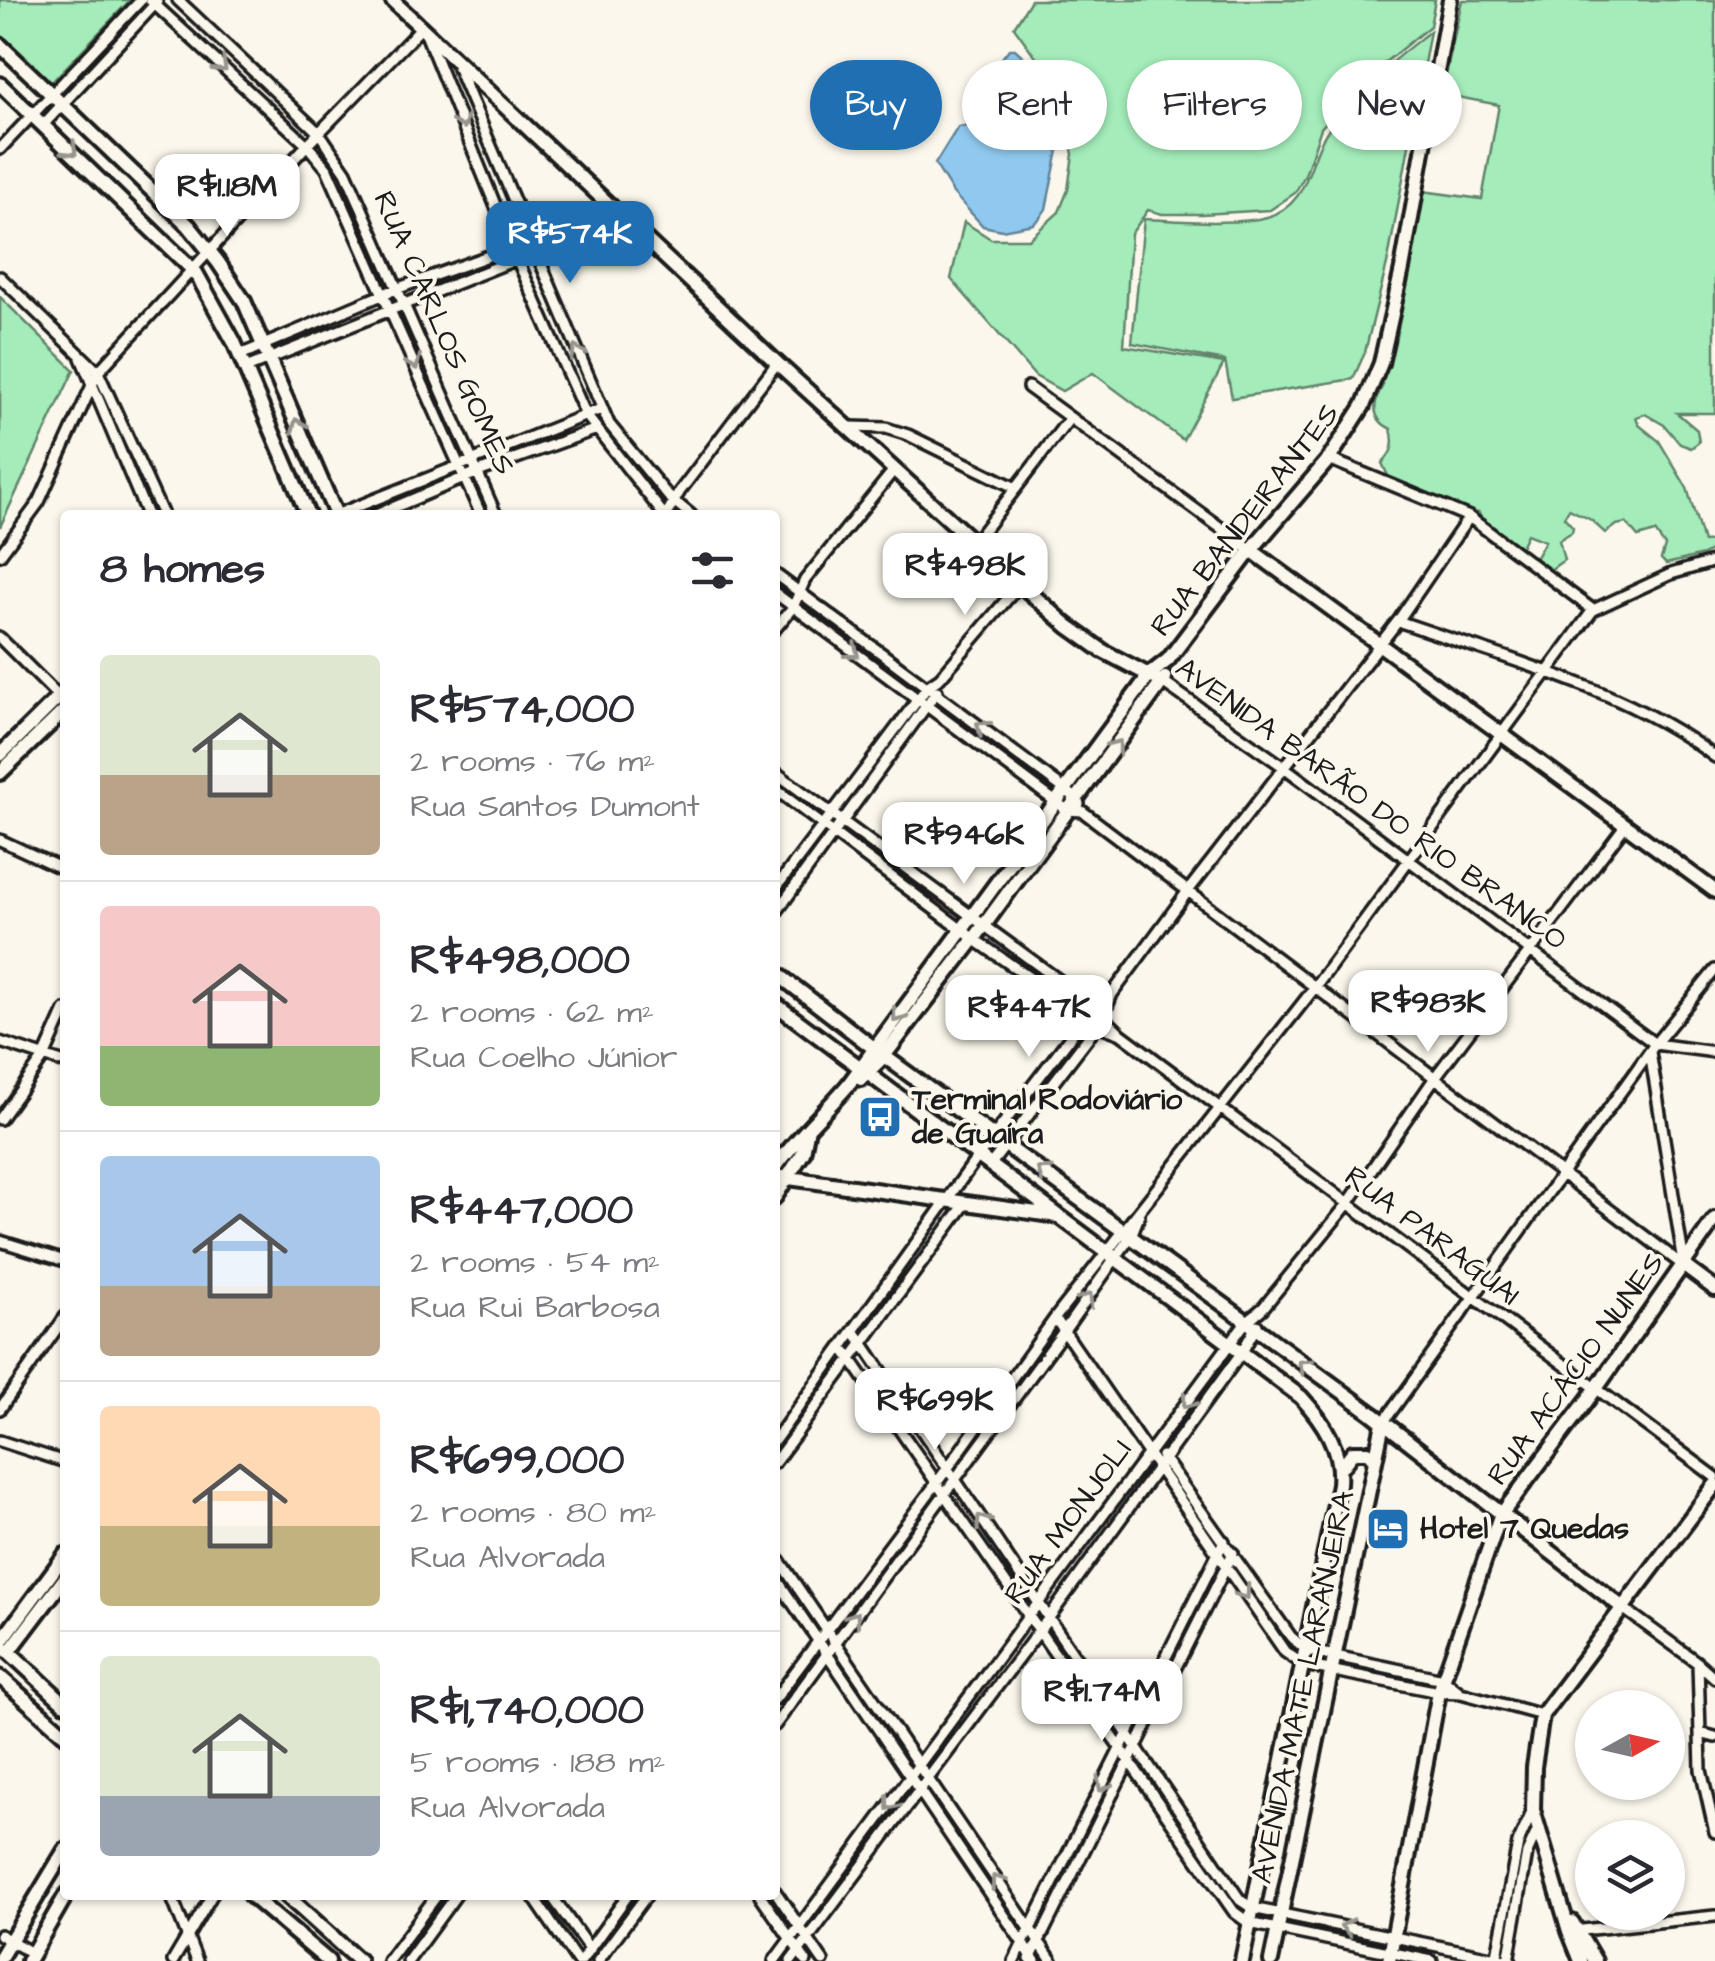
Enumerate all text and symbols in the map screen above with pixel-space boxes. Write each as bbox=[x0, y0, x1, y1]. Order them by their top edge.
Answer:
one-way arrow bbox=[210, 55, 228, 73]
chip: Buy bbox=[810, 60, 942, 150]
chip: Rent bbox=[962, 60, 1107, 150]
chip: Filters bbox=[1127, 60, 1302, 150]
chip: New bbox=[1322, 60, 1462, 150]
one-way arrow bbox=[450, 112, 470, 130]
one-way arrow bbox=[59, 139, 78, 157]
pin: R$1.18M bbox=[135, 154, 319, 239]
text: R$1.18M bbox=[177, 164, 277, 209]
street label: RUA CARLOS GOMES bbox=[363, 185, 525, 481]
pin: R$574K bbox=[489, 201, 651, 286]
text: R$574K bbox=[508, 211, 632, 256]
one-way arrow bbox=[569, 344, 589, 362]
one-way arrow bbox=[401, 353, 421, 371]
street label: RUA BANDEIRANTES bbox=[1141, 395, 1349, 645]
one-way arrow bbox=[290, 417, 310, 435]
pin: R$498K bbox=[884, 533, 1046, 618]
text: 8 homes bbox=[100, 541, 265, 599]
icon: filters bbox=[685, 543, 740, 598]
text: R$498K bbox=[905, 543, 1025, 588]
one-way arrow bbox=[842, 640, 860, 657]
street label: AVENIDA BARÃO DO RIO BRANCO bbox=[1167, 647, 1575, 961]
text: R$574,000 bbox=[410, 681, 634, 739]
icon: home bbox=[180, 695, 300, 815]
one-way arrow bbox=[975, 721, 993, 738]
text: 2 rooms · 76 m² bbox=[410, 739, 655, 784]
one-way arrow bbox=[1104, 739, 1121, 757]
text: Rua Santos Dumont bbox=[410, 784, 700, 829]
pin: R$946K bbox=[883, 802, 1045, 887]
text: R$946K bbox=[904, 812, 1024, 857]
text: R$498,000 bbox=[410, 932, 630, 990]
icon: home bbox=[180, 946, 300, 1066]
pin: R$983K bbox=[1347, 970, 1509, 1055]
pin: R$447K bbox=[948, 975, 1110, 1060]
text: R$983K bbox=[1370, 980, 1486, 1025]
text: R$447K bbox=[967, 985, 1091, 1030]
text: 2 rooms · 62 m² bbox=[410, 990, 654, 1035]
one-way arrow bbox=[892, 1005, 909, 1023]
text: Rua Coelho Júnior bbox=[410, 1035, 678, 1080]
place label: Terminal Rodoviário de Guaíra bbox=[911, 1079, 1182, 1155]
bus stop icon: Terminal Rodoviário de Guaíra bbox=[857, 1094, 903, 1140]
street label: RUA PARAGUAI bbox=[1336, 1156, 1528, 1316]
one-way arrow bbox=[1036, 1166, 1054, 1184]
text: R$447,000 bbox=[410, 1182, 633, 1240]
icon: home bbox=[180, 1196, 300, 1316]
text: 2 rooms · 54 m² bbox=[410, 1240, 660, 1285]
street label: RUA ACÁCIO NUNES bbox=[1477, 1244, 1675, 1494]
text: Rua Rui Barbosa bbox=[410, 1285, 660, 1330]
one-way arrow bbox=[1075, 1292, 1093, 1311]
one-way arrow bbox=[1297, 1359, 1315, 1377]
pin: R$699K bbox=[854, 1368, 1016, 1453]
text: R$699K bbox=[877, 1378, 993, 1423]
one-way arrow bbox=[1183, 1391, 1200, 1409]
street label: RUA MONJOLI bbox=[994, 1431, 1142, 1613]
text: R$699,000 bbox=[410, 1432, 624, 1490]
icon: home bbox=[180, 1446, 300, 1566]
street label: AVENIDA MATE LARANJEIRA bbox=[1241, 1487, 1365, 1887]
text: 2 rooms · 80 m² bbox=[410, 1490, 657, 1535]
hotel icon: Hotel 7 Quedas bbox=[1365, 1506, 1411, 1552]
place label: Hotel 7 Quedas bbox=[1420, 1508, 1629, 1550]
one-way arrow bbox=[975, 1514, 994, 1532]
text: Rua Alvorada bbox=[410, 1535, 605, 1580]
one-way arrow bbox=[1232, 1582, 1250, 1600]
one-way arrow bbox=[842, 1611, 860, 1630]
pin: R$1.74M bbox=[1010, 1659, 1194, 1744]
text: R$1.74M bbox=[1043, 1669, 1161, 1714]
text: R$1,740,000 bbox=[410, 1682, 644, 1740]
north arrow bbox=[1575, 1690, 1685, 1800]
map controls bbox=[1575, 1690, 1685, 1930]
icon: home bbox=[180, 1696, 300, 1816]
text: 5 rooms · 188 m² bbox=[410, 1740, 666, 1785]
one-way arrow bbox=[1096, 1775, 1115, 1793]
text: Rua Alvorada bbox=[410, 1785, 605, 1830]
one-way arrow bbox=[886, 1793, 903, 1811]
button: layers bbox=[1575, 1820, 1685, 1930]
one-way arrow bbox=[991, 1873, 1009, 1892]
one-way arrow bbox=[1339, 1917, 1356, 1938]

